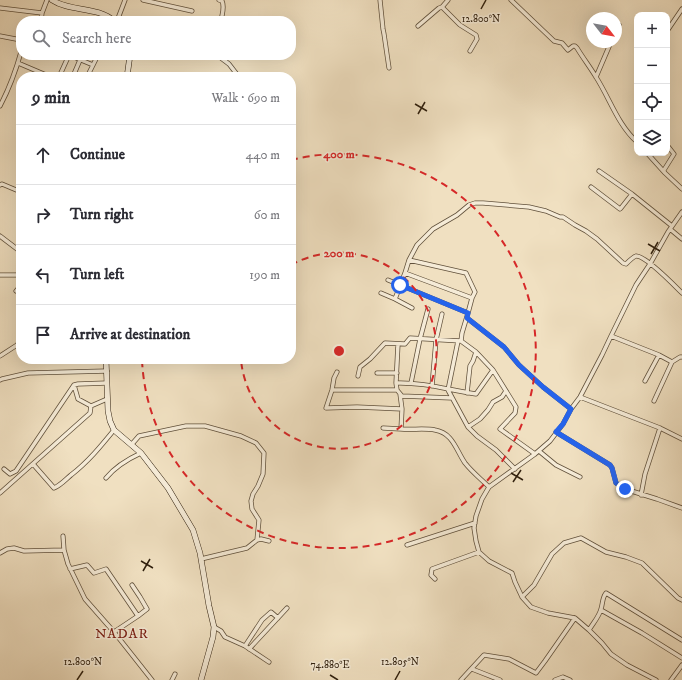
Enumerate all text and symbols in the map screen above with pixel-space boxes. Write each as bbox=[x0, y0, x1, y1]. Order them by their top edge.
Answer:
north arrow bbox=[586, 12, 622, 48]
map controls bbox=[634, 12, 670, 156]
button: + bbox=[634, 12, 670, 48]
text: 12.800°N bbox=[462, 13, 500, 25]
search box bbox=[16, 16, 296, 60]
icon: search bbox=[30, 27, 52, 49]
text: Search here bbox=[62, 29, 131, 48]
button: − bbox=[634, 48, 670, 84]
button: locate bbox=[634, 84, 670, 120]
text: 9 min bbox=[32, 87, 70, 109]
text: Walk · 690 m bbox=[211, 90, 280, 106]
button: layers bbox=[634, 120, 670, 156]
icon: ahead bbox=[32, 144, 54, 166]
text: Continue bbox=[70, 145, 125, 164]
text: 440 m bbox=[245, 147, 280, 163]
text: 400 m bbox=[322, 147, 355, 162]
icon: right bbox=[32, 204, 54, 226]
text: Turn right bbox=[70, 205, 133, 224]
text: 60 m bbox=[254, 207, 280, 223]
text: 200 m bbox=[324, 246, 354, 261]
icon: left bbox=[32, 264, 54, 286]
text: Turn left bbox=[70, 265, 124, 284]
text: 190 m bbox=[249, 267, 280, 283]
route start bbox=[391, 276, 409, 294]
icon: arrive bbox=[32, 324, 54, 346]
text: Arrive at destination bbox=[70, 325, 190, 344]
centre of rings bbox=[332, 344, 346, 358]
route end bbox=[616, 480, 634, 498]
district label: NADAR bbox=[95, 625, 149, 643]
text: 12.800°N bbox=[64, 656, 102, 668]
text: 12.805°N bbox=[381, 656, 419, 668]
text: 74.880°E bbox=[310, 659, 350, 671]

